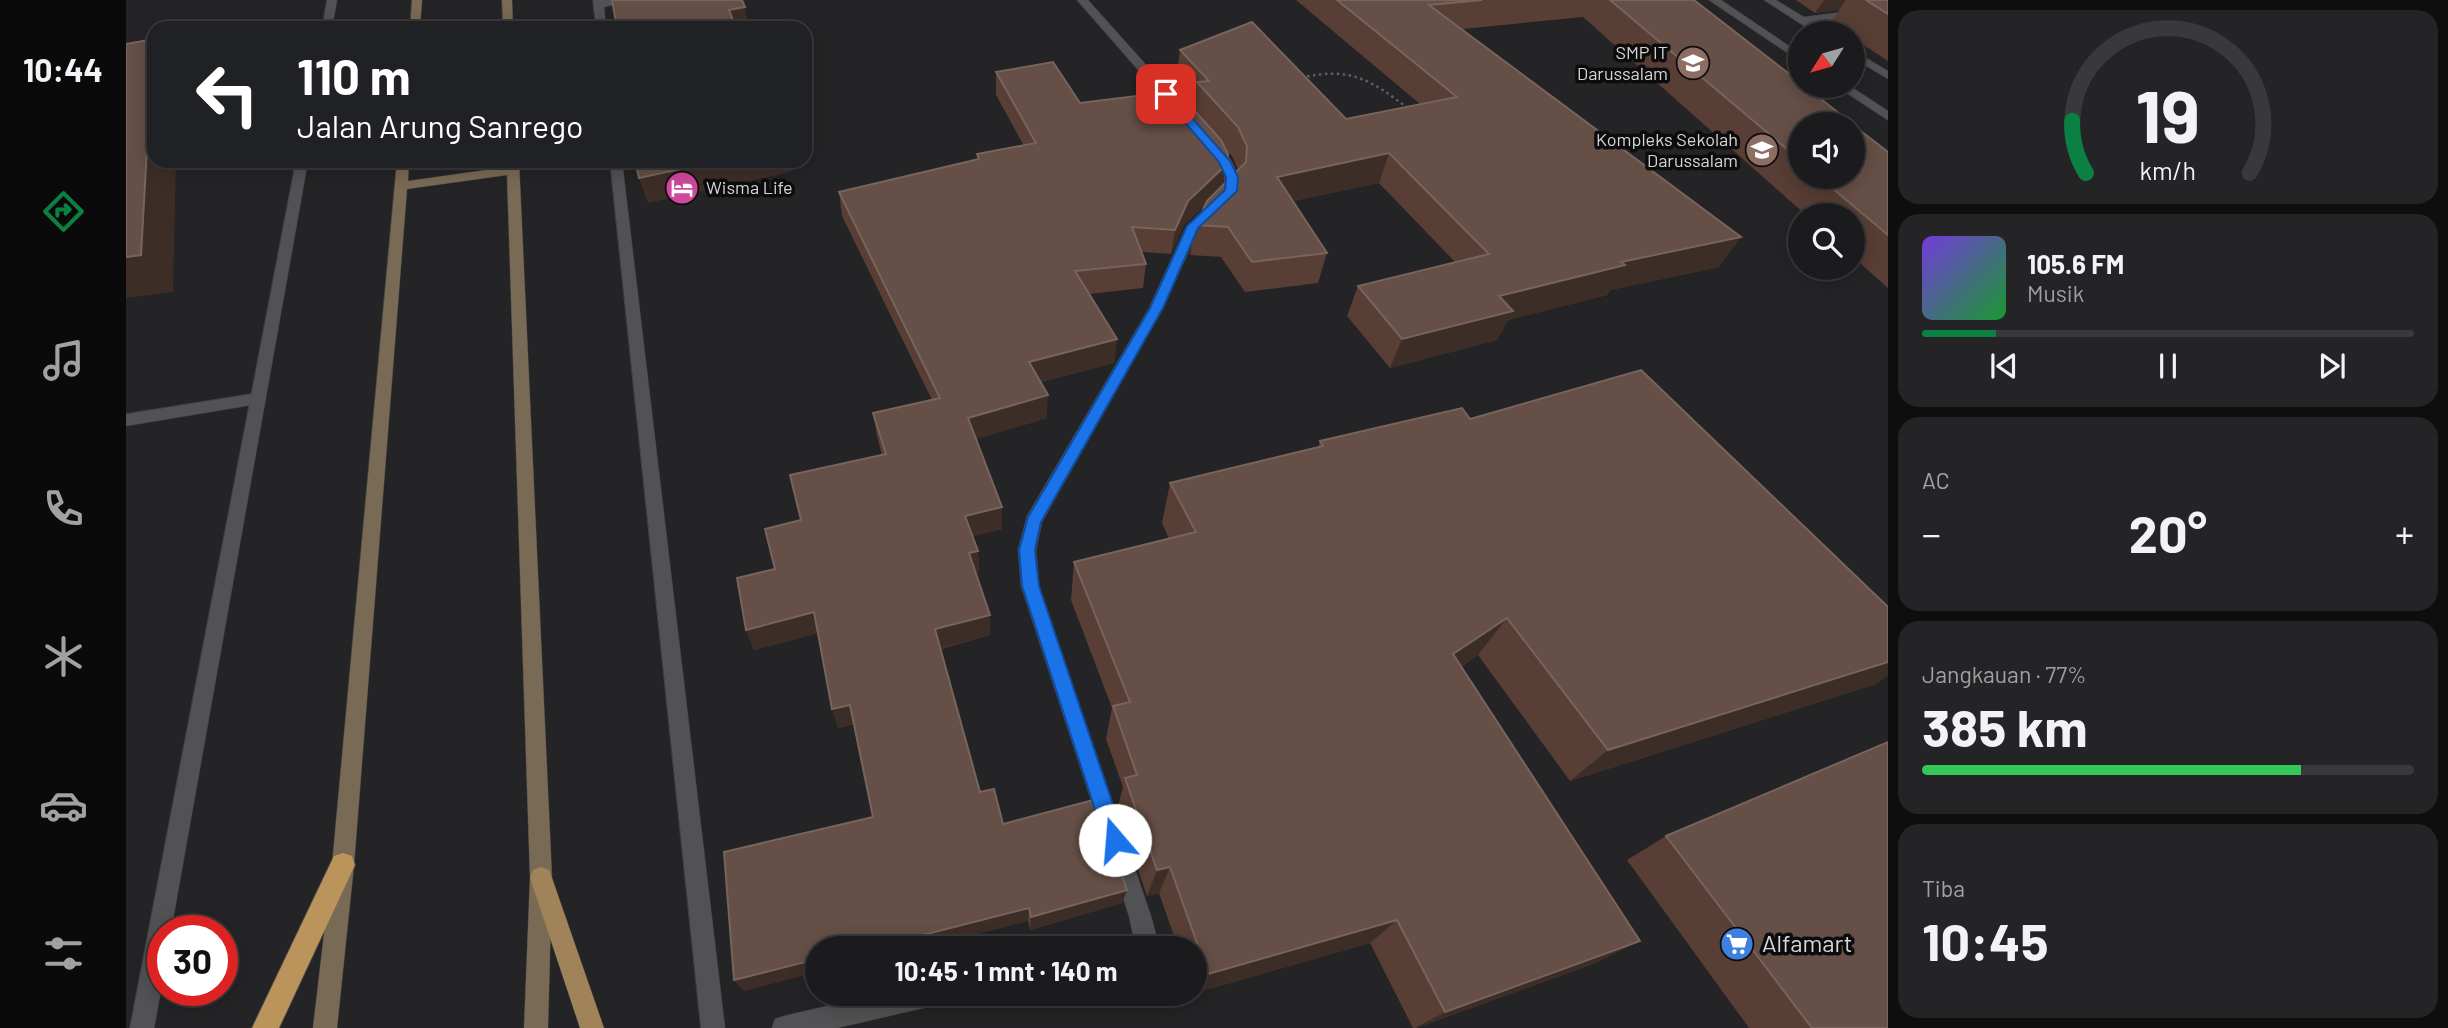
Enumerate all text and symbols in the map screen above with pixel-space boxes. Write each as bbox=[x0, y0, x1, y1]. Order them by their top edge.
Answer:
north arrow bbox=[1788, 21, 1866, 98]
map controls bbox=[1788, 21, 1865, 280]
place label: SMP IT Darussalam bbox=[1577, 41, 1668, 84]
school or university icon: SMP IT Darussalam bbox=[1674, 44, 1712, 82]
text: 110 m bbox=[297, 46, 411, 105]
icon: left bbox=[182, 49, 273, 140]
text: 10:44 bbox=[23, 50, 103, 88]
pin bbox=[1136, 64, 1196, 124]
text: 19 bbox=[2136, 70, 2200, 158]
icon: arrive bbox=[1147, 75, 1185, 113]
text: Jalan Arung Sanrego bbox=[297, 106, 584, 144]
button: sound bbox=[1788, 112, 1865, 189]
place label: Kompleks Sekolah Darussalam bbox=[1596, 128, 1738, 171]
school or university icon: Kompleks Sekolah Darussalam bbox=[1743, 131, 1781, 169]
text: km/h bbox=[2140, 155, 2196, 185]
hotel icon: Wisma Life bbox=[663, 169, 701, 207]
place label: Wisma Life bbox=[706, 176, 793, 198]
icon: directions bbox=[39, 187, 88, 236]
button: search bbox=[1788, 203, 1865, 280]
text: 105.6 FM bbox=[2027, 248, 2124, 279]
text: Musik bbox=[2027, 279, 2084, 307]
icon: music bbox=[39, 336, 88, 385]
icon: previous bbox=[1985, 347, 2023, 385]
icon: pause bbox=[2149, 347, 2187, 385]
icon: next bbox=[2313, 347, 2351, 385]
text: AC bbox=[1922, 466, 1950, 494]
icon: phone bbox=[39, 484, 88, 533]
text: 20° bbox=[2129, 501, 2207, 563]
text: − bbox=[1922, 510, 1941, 556]
text: + bbox=[2395, 510, 2414, 556]
icon: climate bbox=[39, 632, 88, 681]
text: Jangkauan · 77% bbox=[1922, 660, 2087, 688]
text: 385 km bbox=[1922, 695, 2088, 757]
icon: car bbox=[39, 781, 88, 830]
position arrow bbox=[1078, 803, 1152, 877]
text: Tiba bbox=[1922, 874, 1965, 902]
text: 10:45 bbox=[1922, 909, 2048, 971]
speed limit sign: 30 bbox=[147, 915, 238, 1006]
supermarket icon: Alfamart bbox=[1718, 925, 1756, 963]
place label: Alfamart bbox=[1762, 928, 1852, 957]
icon: filters bbox=[39, 929, 88, 978]
text: 10:45 · 1 mnt · 140 m bbox=[894, 955, 1118, 986]

